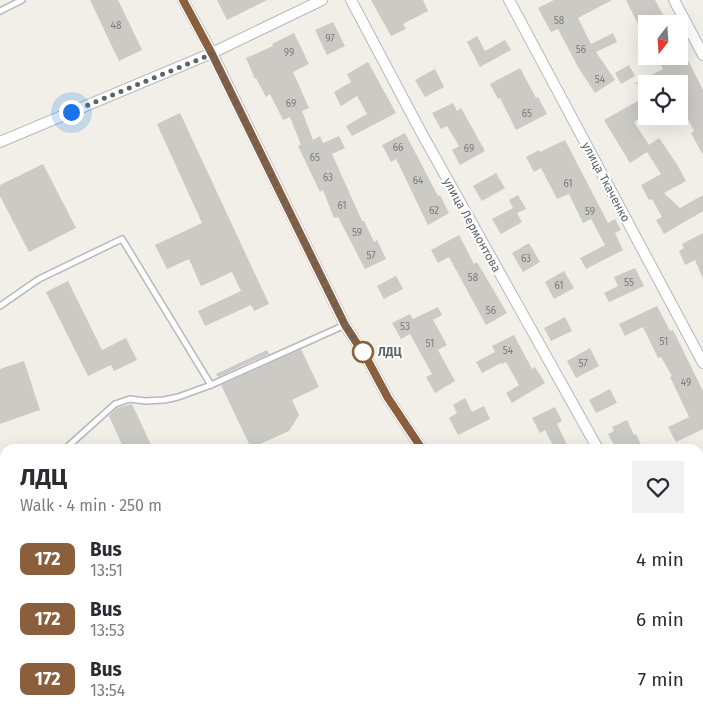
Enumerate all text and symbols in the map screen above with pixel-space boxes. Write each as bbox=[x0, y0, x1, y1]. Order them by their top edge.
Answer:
house number: 58 bbox=[554, 15, 565, 27]
north arrow bbox=[638, 15, 688, 65]
map controls bbox=[638, 15, 688, 125]
house number: 48 bbox=[111, 20, 122, 32]
house number: 97 bbox=[325, 33, 335, 45]
house number: 56 bbox=[576, 44, 586, 56]
house number: 99 bbox=[284, 47, 294, 59]
house number: 54 bbox=[595, 74, 606, 86]
button: locate bbox=[638, 75, 688, 125]
house number: 69 bbox=[286, 98, 296, 110]
your location bbox=[59, 100, 84, 125]
house number: 65 bbox=[522, 108, 532, 120]
street label: улица Ткаченко bbox=[579, 140, 633, 224]
house number: 66 bbox=[393, 142, 403, 154]
house number: 69 bbox=[464, 143, 474, 155]
house number: 65 bbox=[310, 152, 320, 164]
house number: 63 bbox=[323, 172, 333, 184]
house number: 64 bbox=[413, 175, 424, 187]
street label: улица Лермонтова bbox=[440, 175, 504, 275]
house number: 61 bbox=[563, 178, 573, 190]
house number: 61 bbox=[337, 200, 347, 212]
house number: 62 bbox=[429, 205, 439, 217]
house number: 59 bbox=[585, 206, 595, 218]
house number: 59 bbox=[352, 227, 362, 239]
house number: 57 bbox=[366, 250, 376, 262]
house number: 63 bbox=[521, 253, 531, 265]
house number: 58 bbox=[468, 272, 479, 284]
house number: 55 bbox=[624, 277, 634, 289]
house number: 61 bbox=[554, 280, 564, 292]
house number: 56 bbox=[486, 305, 496, 317]
house number: 53 bbox=[400, 321, 410, 333]
house number: 51 bbox=[660, 336, 668, 348]
house number: 51 bbox=[426, 338, 434, 350]
marker: ЛДЦ bbox=[352, 341, 374, 363]
place label: ЛДЦ bbox=[378, 345, 402, 359]
house number: 54 bbox=[503, 345, 514, 357]
house number: 57 bbox=[578, 358, 588, 370]
house number: 49 bbox=[681, 377, 691, 389]
button: heart bbox=[632, 461, 684, 513]
text: ЛДЦ bbox=[20, 463, 67, 491]
text: Walk · 4 min · 250 m bbox=[20, 496, 162, 515]
text: Bus bbox=[90, 538, 122, 561]
text: 172 bbox=[35, 548, 60, 570]
text: 4 min bbox=[636, 548, 684, 571]
text: 13:51 bbox=[90, 561, 123, 580]
text: Bus bbox=[90, 598, 122, 621]
text: 172 bbox=[35, 608, 60, 630]
text: 6 min bbox=[636, 608, 684, 631]
text: 13:53 bbox=[90, 621, 125, 640]
text: Bus bbox=[90, 658, 122, 681]
text: 172 bbox=[35, 668, 60, 690]
text: 7 min bbox=[638, 668, 684, 691]
text: 13:54 bbox=[90, 681, 125, 700]

